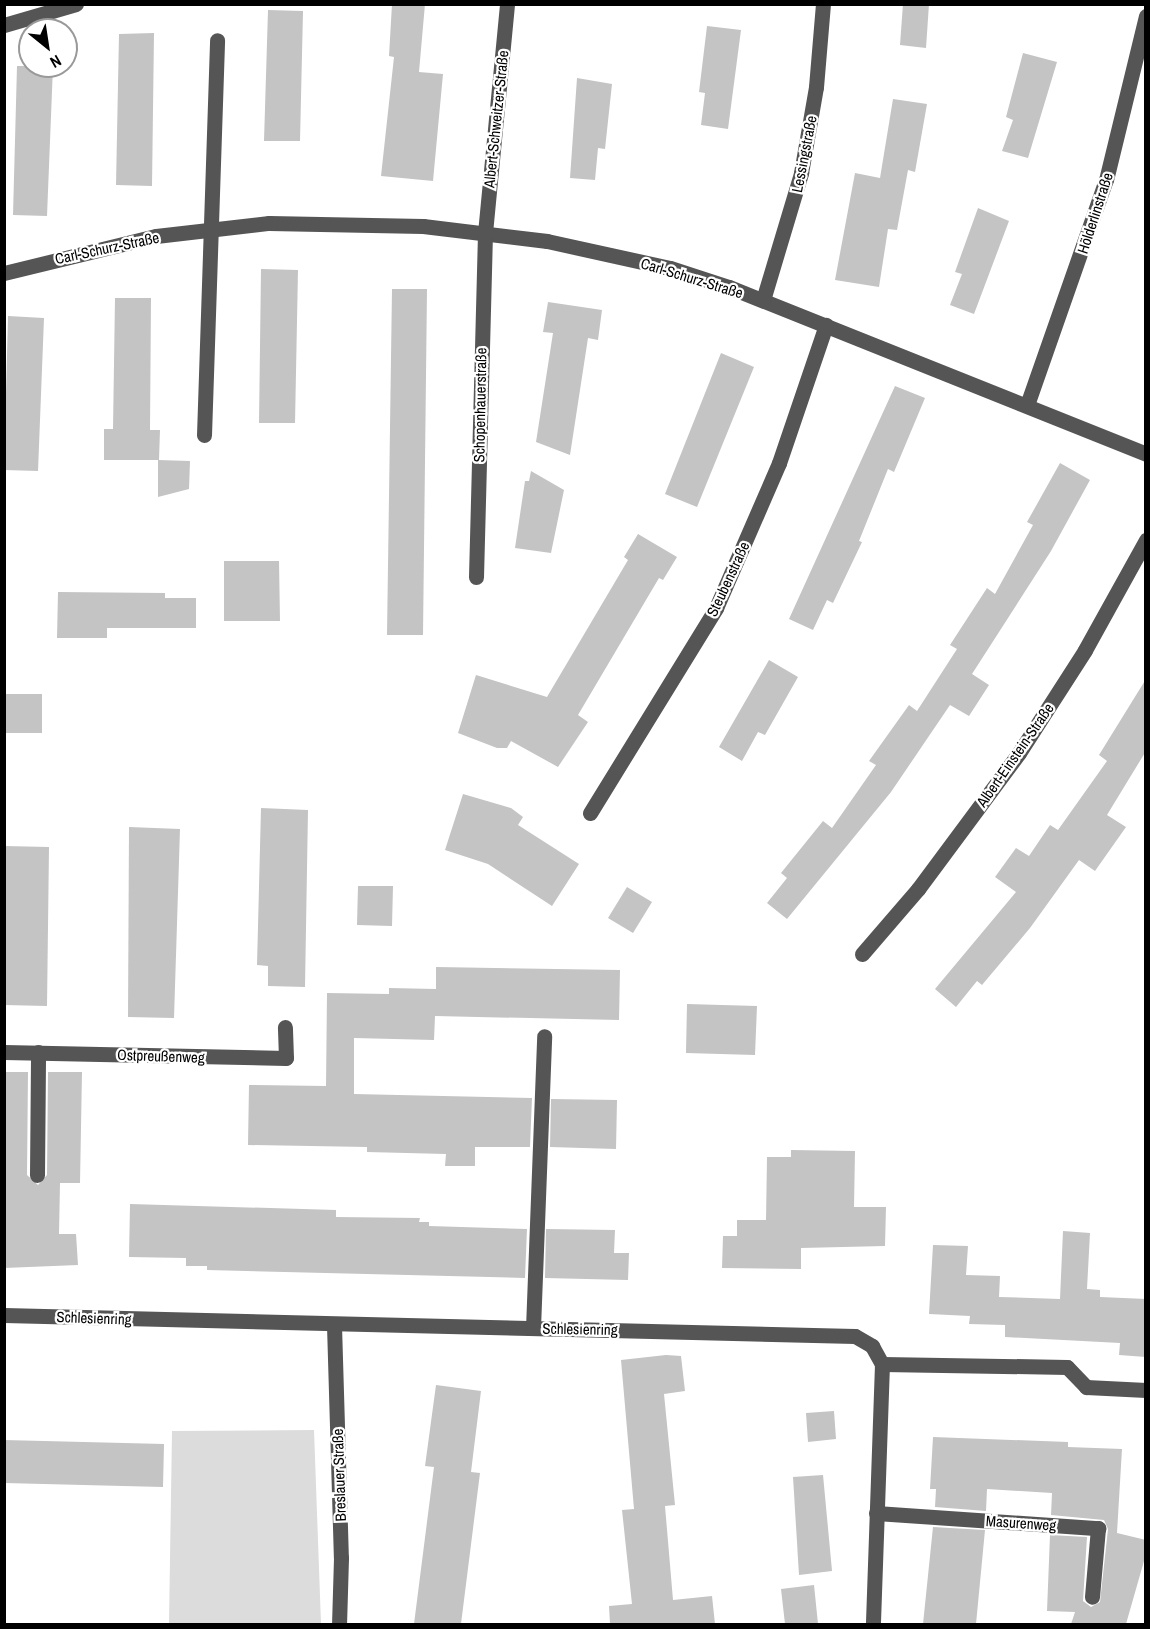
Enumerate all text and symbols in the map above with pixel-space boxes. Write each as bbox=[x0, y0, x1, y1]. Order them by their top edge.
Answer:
north arrow bbox=[18, 18, 78, 78]
street label: Albert-Schweitzer-Straße bbox=[480, 49, 512, 189]
text: N bbox=[46, 50, 66, 74]
street label: Lessingstraße bbox=[788, 114, 820, 194]
street label: Hölderlinstraße bbox=[1073, 170, 1117, 256]
street label: Carl-Schurz-Straße bbox=[53, 228, 161, 268]
street label: Carl-Schurz-Straße bbox=[639, 254, 745, 302]
street label: Schopenhauerstraße bbox=[470, 347, 490, 463]
street label: Steubenstraße bbox=[703, 539, 753, 619]
street label: Albert-Einstein-Straße bbox=[973, 700, 1057, 810]
street label: Ostpreußenweg bbox=[117, 1045, 205, 1067]
street label: Schlesienring bbox=[56, 1308, 132, 1328]
street label: Schlesienring bbox=[542, 1319, 618, 1339]
street label: Breslauer Straße bbox=[328, 1428, 350, 1522]
street label: Masurenweg bbox=[985, 1512, 1057, 1534]

